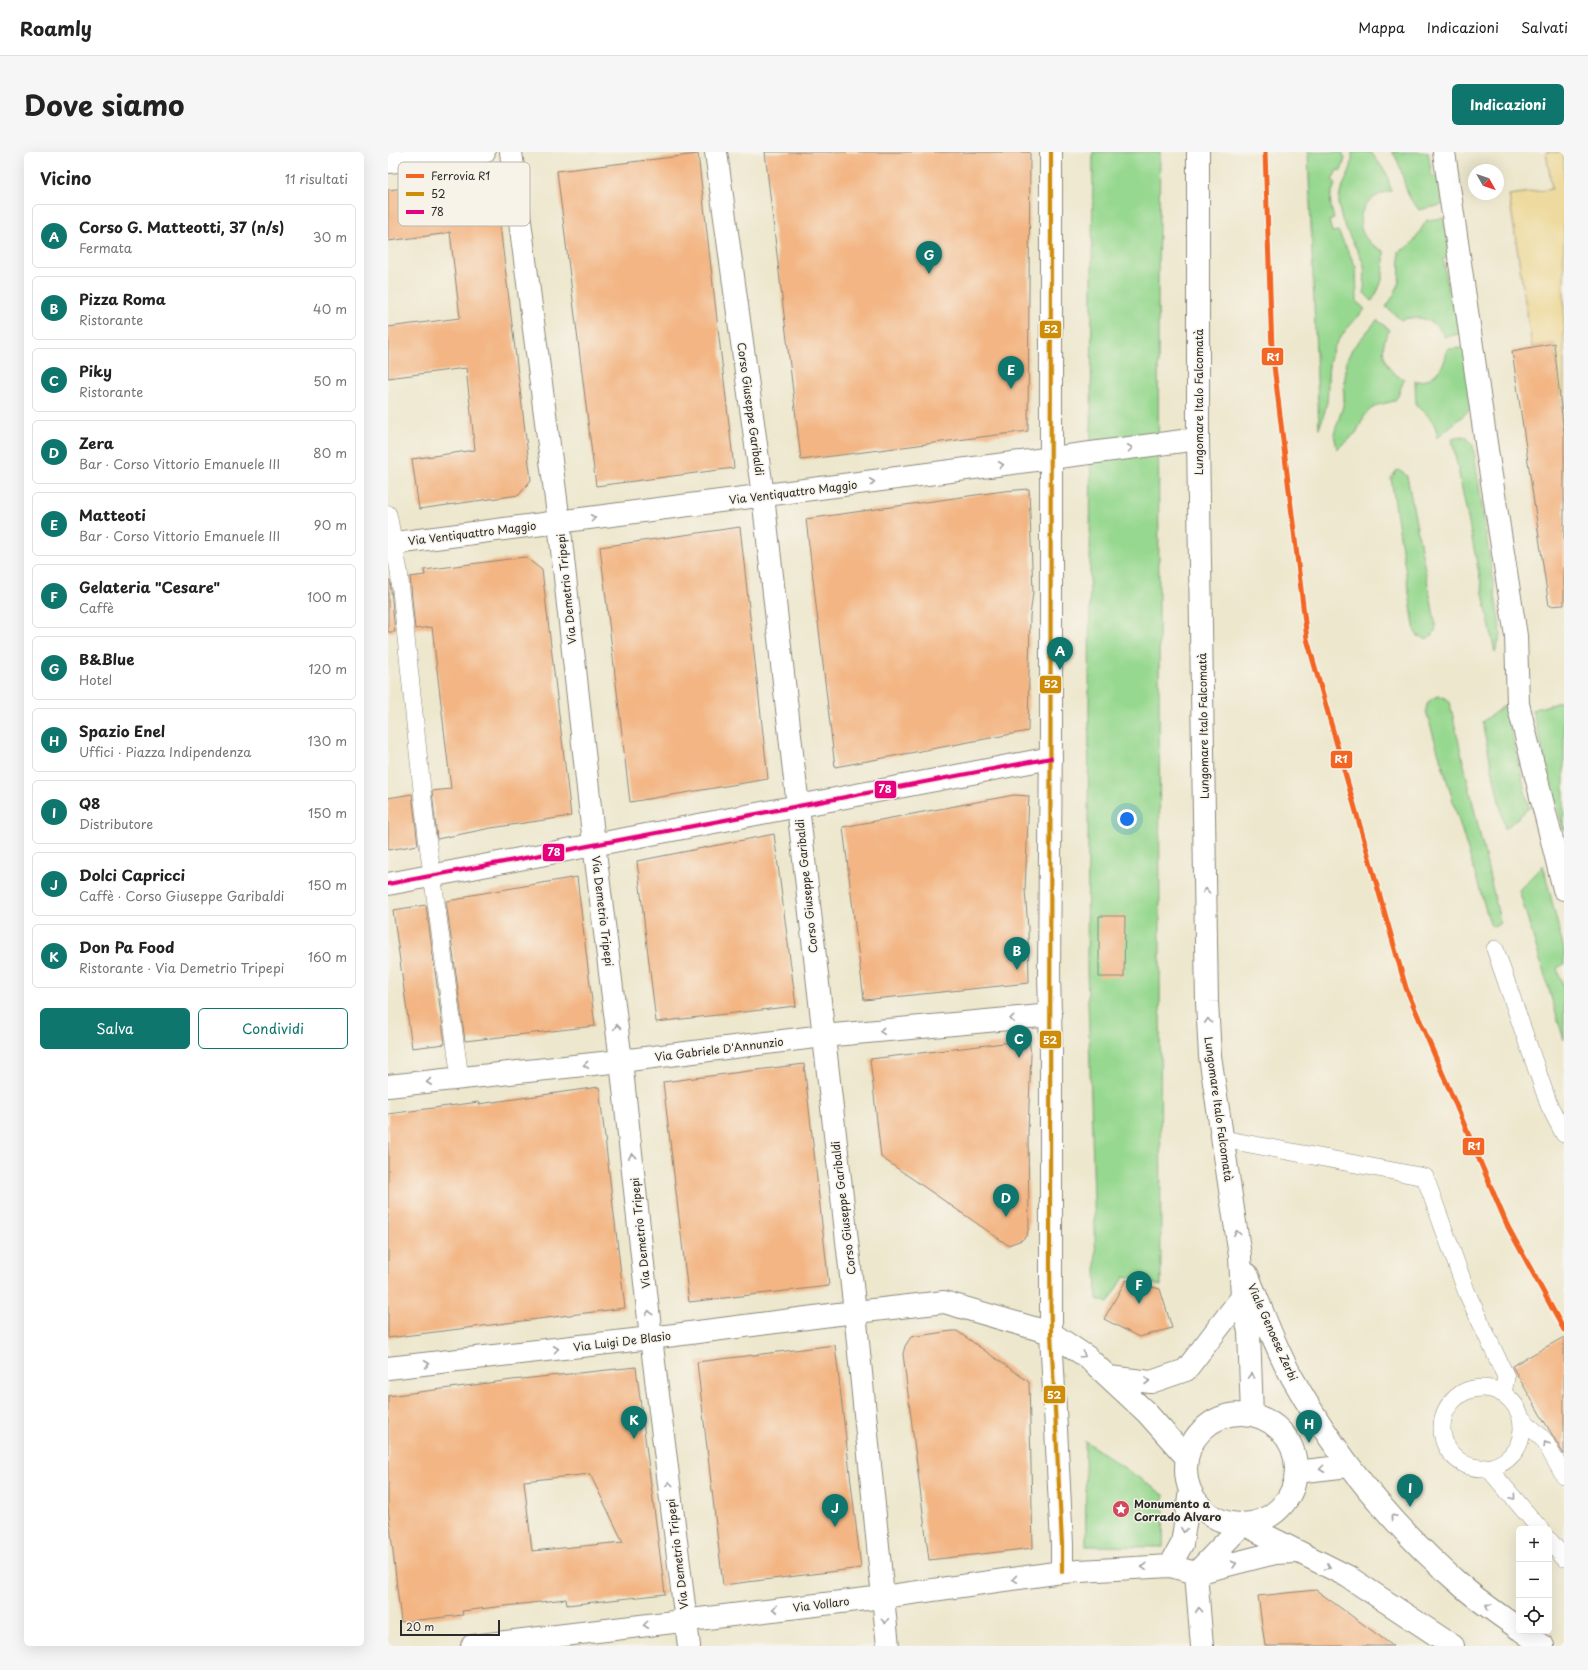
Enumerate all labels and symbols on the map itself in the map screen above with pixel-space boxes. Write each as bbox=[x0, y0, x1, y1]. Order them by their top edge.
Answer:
legend bbox=[398, 162, 530, 226]
north arrow bbox=[1468, 164, 1504, 200]
text: Ferrovia R1 bbox=[431, 167, 490, 184]
text: 52 bbox=[431, 185, 446, 202]
text: 78 bbox=[431, 203, 444, 220]
pin: G bbox=[916, 241, 942, 274]
line badge: 52 bbox=[1039, 320, 1062, 339]
text: 52 bbox=[1044, 320, 1058, 337]
street label: Lungomare Italo Falcomatà bbox=[1190, 329, 1207, 475]
street label: Corso Giuseppe Garibaldi bbox=[733, 341, 769, 477]
line badge: R1 bbox=[1261, 347, 1284, 366]
text: R1 bbox=[1267, 348, 1279, 365]
pin: E bbox=[998, 356, 1024, 389]
one-way arrow bbox=[1127, 444, 1133, 453]
one-way arrow bbox=[998, 461, 1004, 470]
street label: Via Ventiquattro Maggio bbox=[728, 476, 858, 508]
one-way arrow bbox=[869, 478, 875, 487]
one-way arrow bbox=[590, 514, 596, 523]
street label: Via Ventiquattro Maggio bbox=[407, 517, 537, 549]
street label: Via Demetrio Tripepi bbox=[552, 533, 580, 645]
pin: A bbox=[1047, 637, 1073, 670]
street label: Lungomare Italo Falcomatà bbox=[1193, 653, 1213, 799]
line badge: 52 bbox=[1039, 675, 1062, 694]
text: 52 bbox=[1044, 675, 1058, 692]
line badge: R1 bbox=[1330, 750, 1353, 769]
text: R1 bbox=[1335, 750, 1347, 767]
line badge: 78 bbox=[874, 780, 897, 799]
text: 78 bbox=[878, 780, 892, 797]
your location bbox=[1117, 809, 1137, 829]
street label: Corso Giuseppe Garibaldi bbox=[791, 818, 821, 954]
line badge: 78 bbox=[542, 843, 565, 862]
text: 78 bbox=[547, 843, 561, 860]
street label: Via Demetrio Tripepi bbox=[588, 855, 618, 967]
one-way arrow bbox=[1202, 888, 1210, 894]
pin: B bbox=[1004, 937, 1030, 970]
one-way arrow bbox=[1009, 1014, 1015, 1023]
one-way arrow bbox=[1204, 1018, 1213, 1024]
one-way arrow bbox=[613, 1024, 622, 1030]
pin: C bbox=[1006, 1025, 1032, 1058]
one-way arrow bbox=[879, 1026, 885, 1035]
line badge: 52 bbox=[1039, 1030, 1062, 1049]
text: 52 bbox=[1043, 1031, 1057, 1048]
street label: Via Gabriele D'Annunzio bbox=[654, 1033, 784, 1065]
street label: Lungomare Italo Falcomatà bbox=[1200, 1035, 1238, 1183]
one-way arrow bbox=[583, 1060, 589, 1069]
one-way arrow bbox=[426, 1077, 432, 1086]
line badge: R1 bbox=[1462, 1137, 1485, 1156]
text: R1 bbox=[1468, 1137, 1480, 1154]
street label: Corso Giuseppe Garibaldi bbox=[826, 1140, 860, 1276]
one-way arrow bbox=[627, 1153, 636, 1159]
street label: Via Demetrio Tripepi bbox=[626, 1177, 654, 1289]
pin: D bbox=[993, 1184, 1019, 1217]
one-way arrow bbox=[1233, 1230, 1242, 1236]
pin: F bbox=[1126, 1271, 1152, 1304]
street label: Viale Genoese Zerbi bbox=[1244, 1281, 1302, 1383]
one-way arrow bbox=[645, 1310, 654, 1316]
street label: Via Luigi De Blasio bbox=[572, 1327, 672, 1355]
one-way arrow bbox=[553, 1345, 559, 1354]
one-way arrow bbox=[1079, 1350, 1086, 1357]
one-way arrow bbox=[424, 1360, 430, 1369]
one-way arrow bbox=[1246, 1373, 1255, 1379]
one-way arrow bbox=[1145, 1377, 1151, 1385]
line badge: 52 bbox=[1043, 1385, 1066, 1404]
text: 52 bbox=[1047, 1386, 1061, 1403]
pin: K bbox=[621, 1406, 647, 1439]
pin: H bbox=[1296, 1410, 1322, 1443]
one-way arrow bbox=[1543, 1441, 1551, 1448]
one-way arrow bbox=[1319, 1464, 1326, 1473]
pin: I bbox=[1397, 1474, 1423, 1507]
one-way arrow bbox=[664, 1481, 673, 1487]
one-way arrow bbox=[1509, 1493, 1516, 1500]
pin: J bbox=[822, 1494, 848, 1527]
place label: Monumento a Corrado Alvaro bbox=[1134, 1495, 1222, 1525]
street label: Via Demetrio Tripepi bbox=[662, 1498, 692, 1610]
place icon: Monumento a Corrado Alvaro bbox=[1111, 1499, 1131, 1519]
one-way arrow bbox=[1390, 1515, 1397, 1522]
one-way arrow bbox=[1180, 1527, 1189, 1533]
one-way arrow bbox=[1230, 1560, 1237, 1569]
one-way arrow bbox=[1323, 1562, 1331, 1569]
one-way arrow bbox=[1141, 1563, 1147, 1572]
one-way arrow bbox=[1012, 1574, 1018, 1583]
street label: Via Vollaro bbox=[792, 1592, 850, 1616]
one-way arrow bbox=[1485, 1603, 1492, 1610]
one-way arrow bbox=[772, 1605, 778, 1614]
one-way arrow bbox=[1195, 1606, 1204, 1613]
scale bar bbox=[400, 1618, 500, 1637]
one-way arrow bbox=[881, 1618, 890, 1624]
one-way arrow bbox=[643, 1620, 649, 1629]

